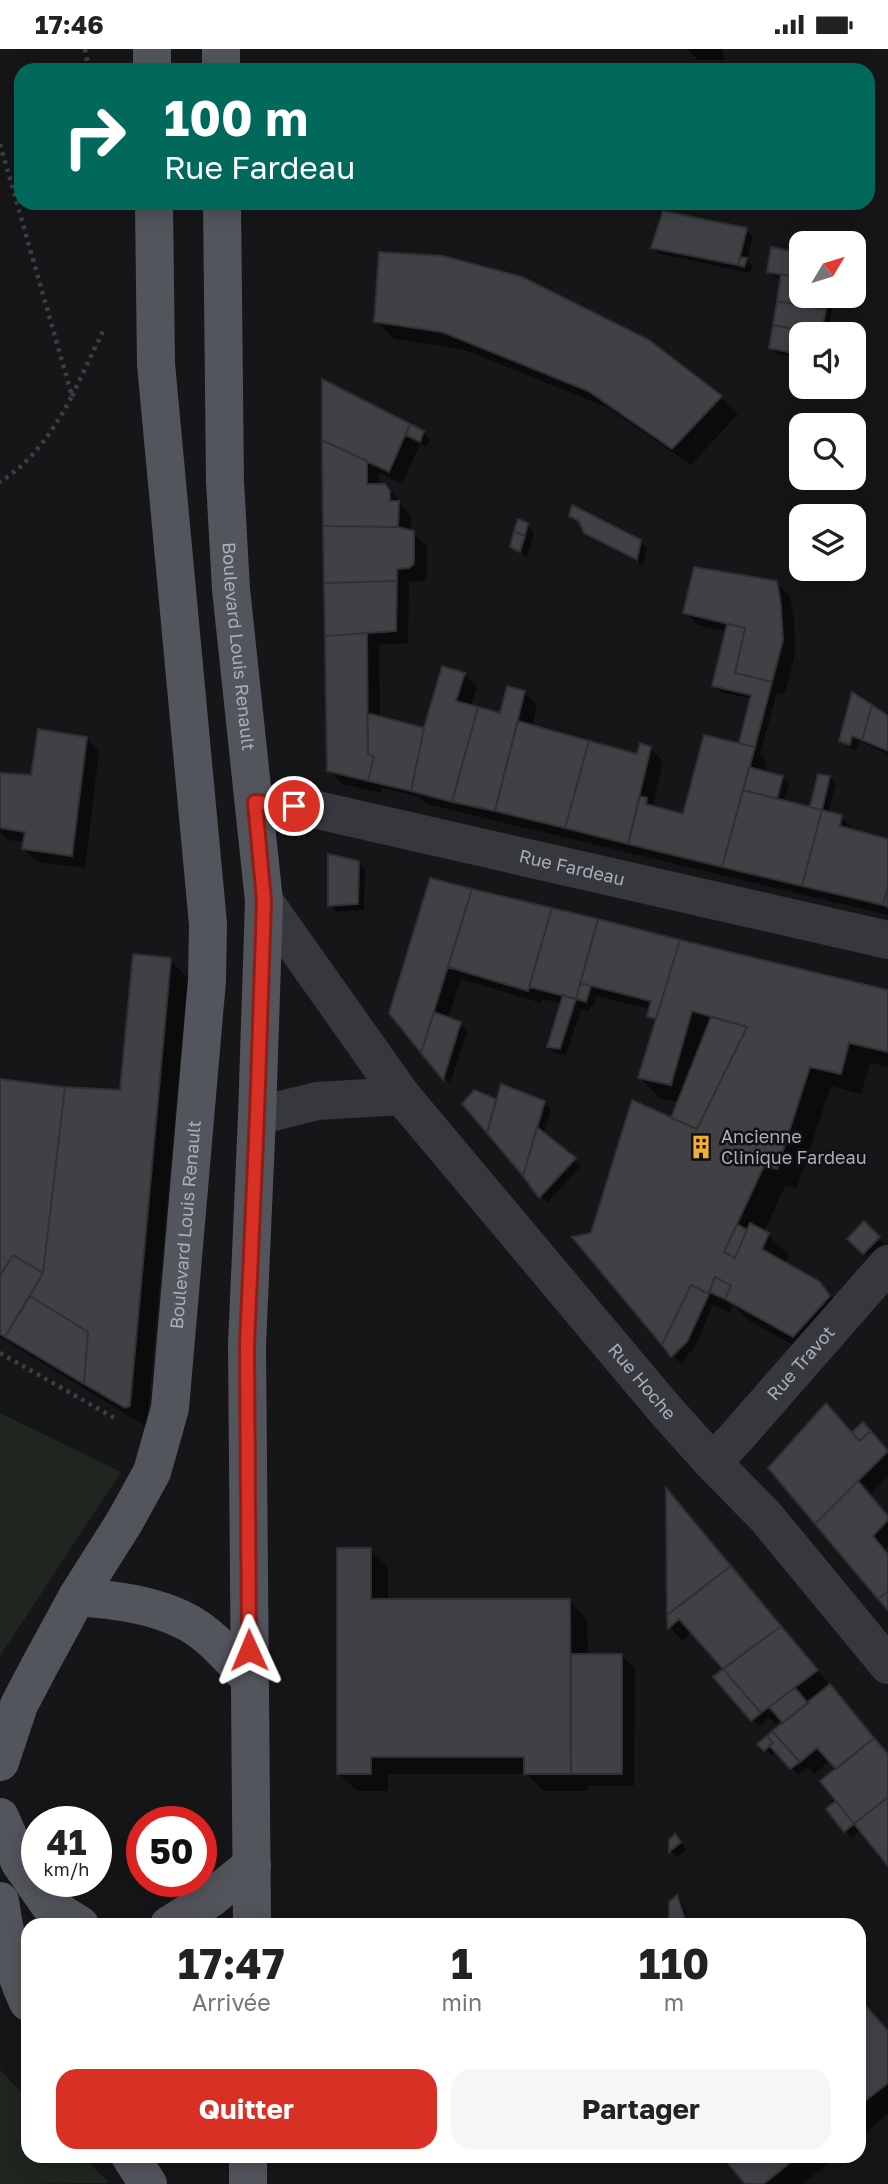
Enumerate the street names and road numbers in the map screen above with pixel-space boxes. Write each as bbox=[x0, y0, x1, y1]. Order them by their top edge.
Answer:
street label: Boulevard Louis Renault bbox=[218, 541, 260, 752]
street label: Rue Fardeau bbox=[517, 844, 627, 890]
street label: Boulevard Louis Renault bbox=[165, 1119, 205, 1330]
street label: Rue Travot bbox=[762, 1321, 839, 1404]
street label: Rue Hoche bbox=[604, 1338, 681, 1424]

